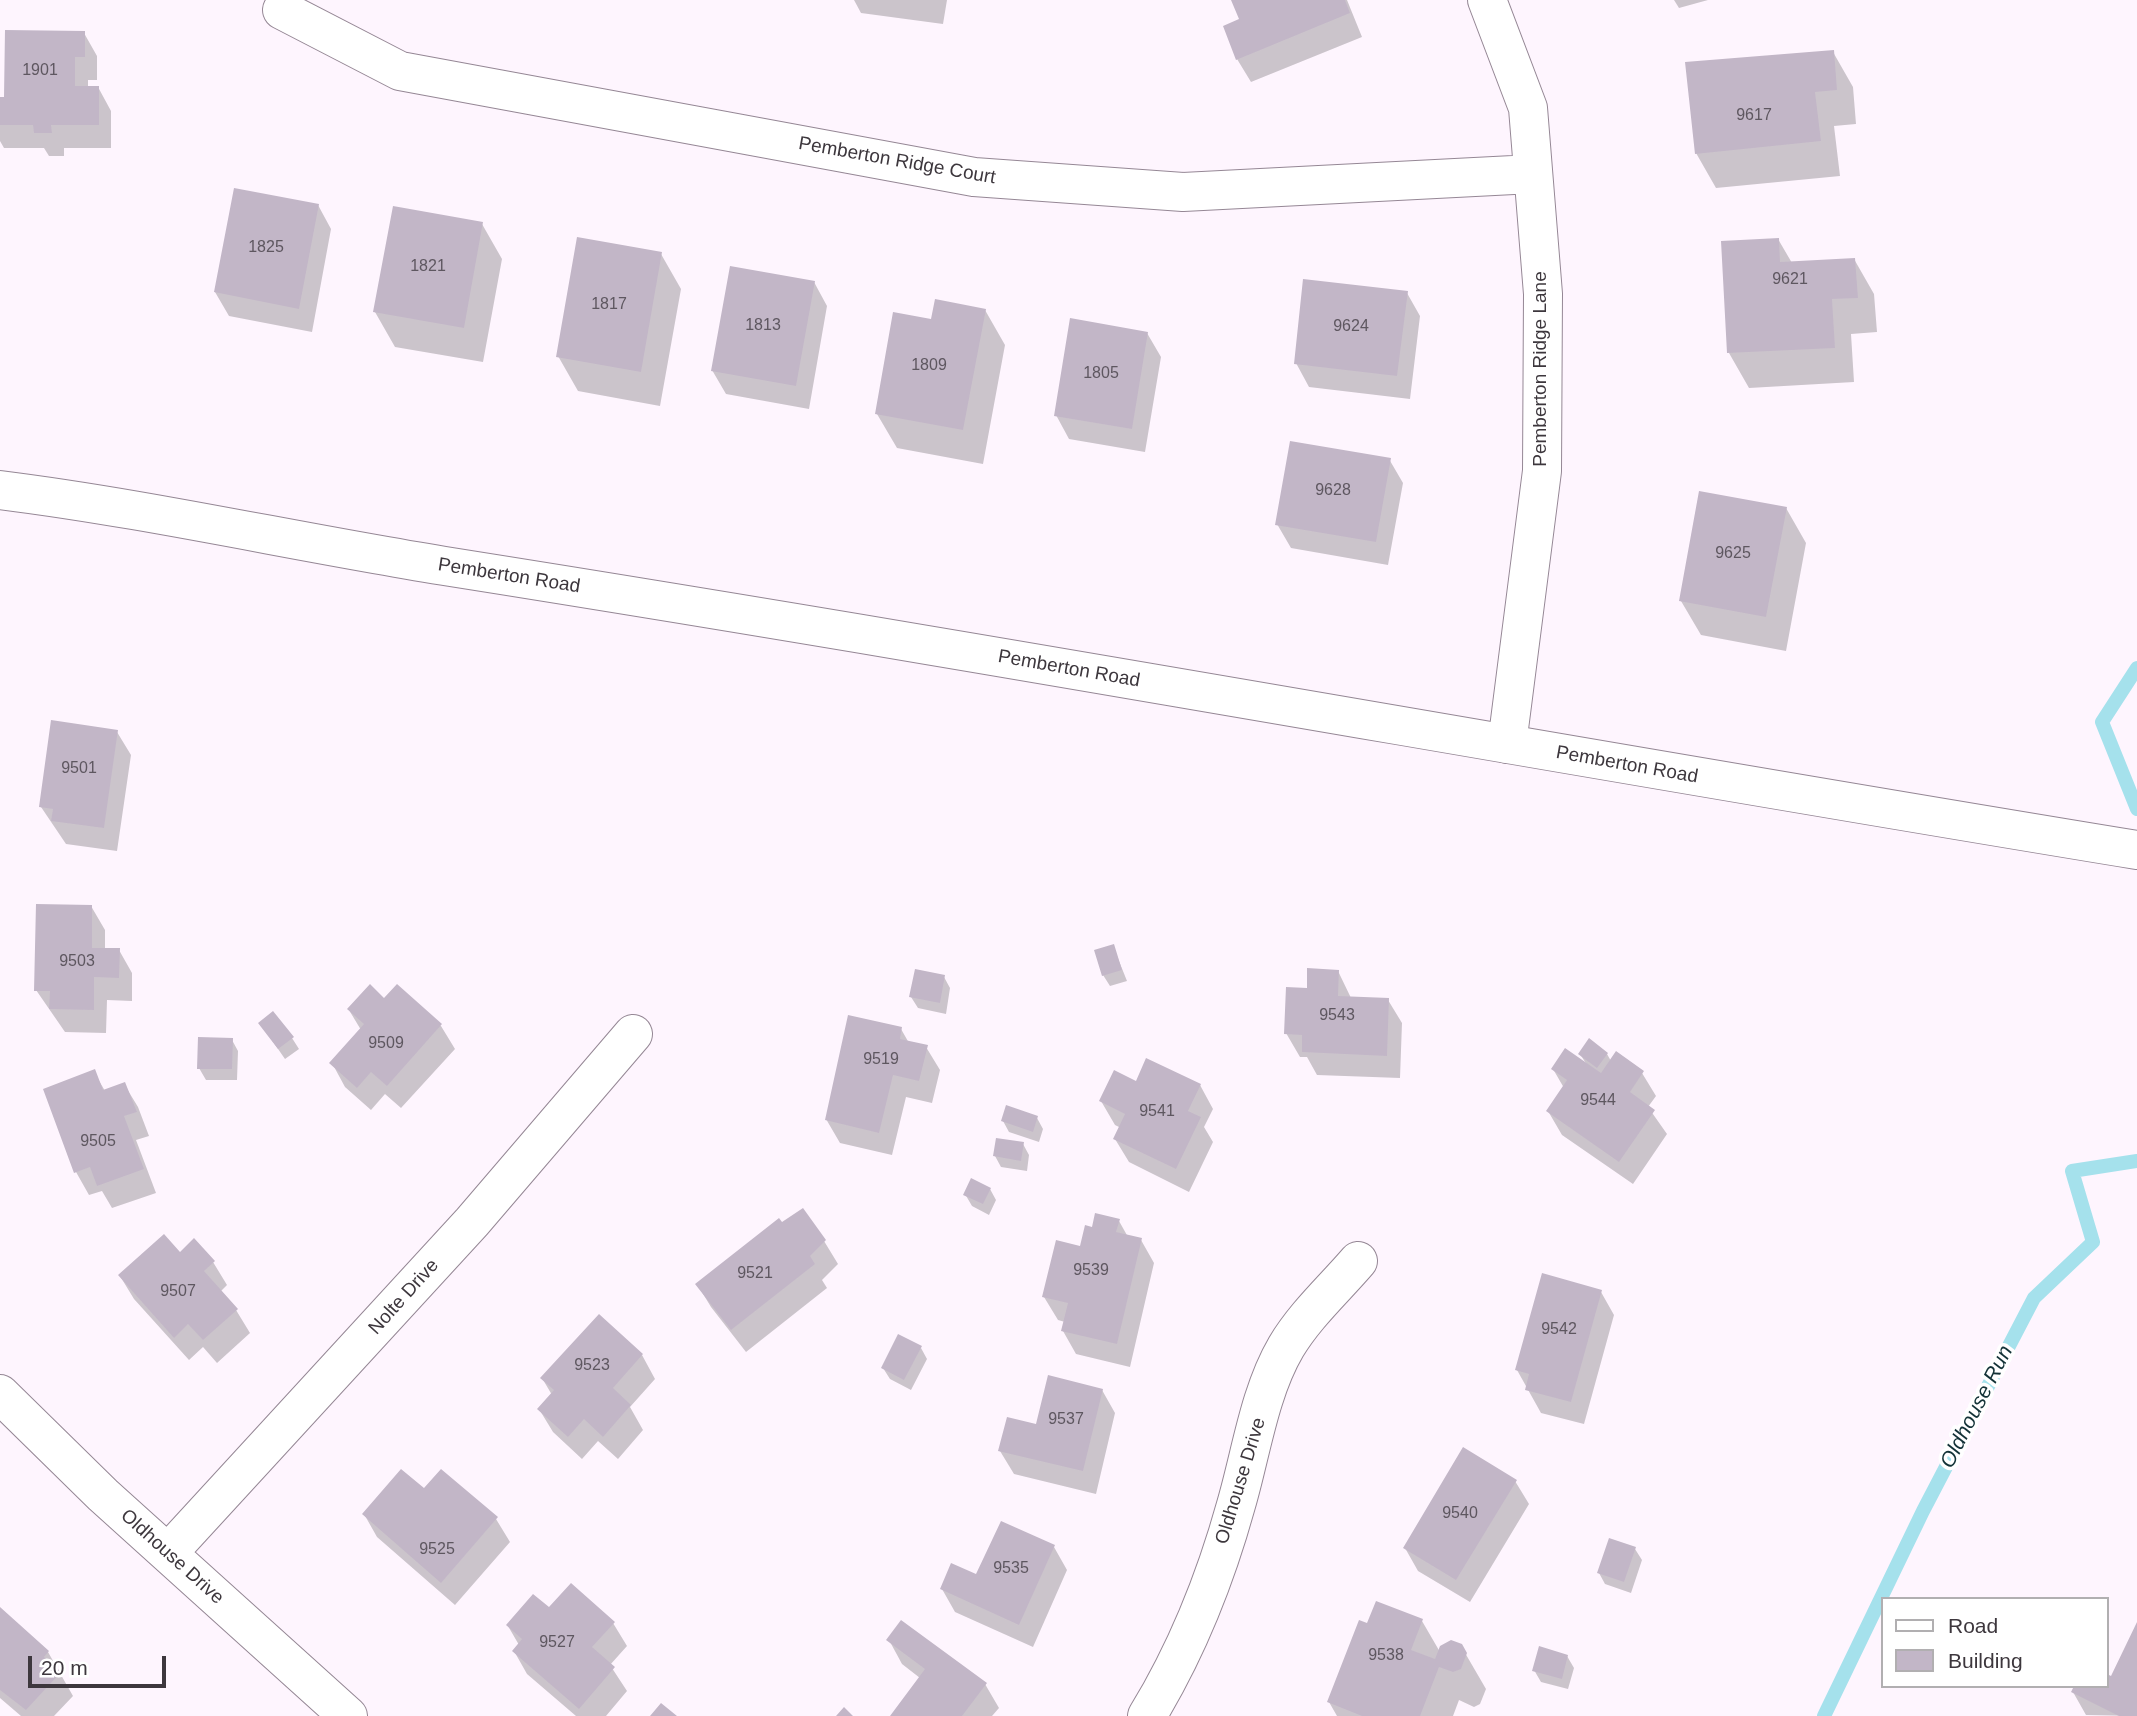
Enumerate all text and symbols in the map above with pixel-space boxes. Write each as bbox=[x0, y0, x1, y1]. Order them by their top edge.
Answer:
house number: 1901 bbox=[22, 61, 58, 81]
house number: 9617 bbox=[1736, 106, 1772, 126]
street label: Pemberton Ridge Court bbox=[797, 132, 997, 190]
house number: 1825 bbox=[248, 238, 284, 258]
house number: 1821 bbox=[410, 257, 446, 277]
house number: 9621 bbox=[1772, 270, 1808, 290]
street label: Pemberton Ridge Lane bbox=[1530, 271, 1552, 467]
house number: 1817 bbox=[591, 295, 627, 315]
house number: 1813 bbox=[745, 316, 781, 336]
house number: 9624 bbox=[1333, 317, 1369, 337]
house number: 1809 bbox=[911, 356, 947, 376]
house number: 1805 bbox=[1083, 364, 1119, 384]
house number: 9628 bbox=[1315, 481, 1351, 501]
house number: 9625 bbox=[1715, 544, 1751, 564]
street label: Pemberton Road bbox=[436, 554, 582, 598]
street label: Pemberton Road bbox=[996, 645, 1142, 693]
street label: Pemberton Road bbox=[1554, 741, 1700, 789]
house number: 9501 bbox=[61, 759, 97, 779]
house number: 9503 bbox=[59, 952, 95, 972]
house number: 9543 bbox=[1319, 1006, 1355, 1026]
house number: 9509 bbox=[368, 1034, 404, 1054]
house number: 9519 bbox=[863, 1050, 899, 1070]
house number: 9544 bbox=[1580, 1091, 1616, 1111]
house number: 9541 bbox=[1139, 1102, 1175, 1122]
house number: 9505 bbox=[80, 1132, 116, 1152]
street label: Nolte Drive bbox=[364, 1254, 444, 1340]
house number: 9539 bbox=[1073, 1261, 1109, 1281]
house number: 9521 bbox=[737, 1264, 773, 1284]
house number: 9507 bbox=[160, 1282, 196, 1302]
house number: 9542 bbox=[1541, 1320, 1577, 1340]
water label: Oldhouse Run bbox=[1935, 1341, 2019, 1473]
house number: 9523 bbox=[574, 1356, 610, 1376]
house number: 9537 bbox=[1048, 1410, 1084, 1430]
street label: Oldhouse Drive bbox=[1211, 1415, 1271, 1547]
house number: 9540 bbox=[1442, 1504, 1478, 1524]
street label: Oldhouse Drive bbox=[116, 1505, 228, 1609]
house number: 9525 bbox=[419, 1540, 455, 1560]
house number: 9535 bbox=[993, 1559, 1029, 1579]
legend bbox=[1882, 1597, 2109, 1688]
text: Road bbox=[1948, 1614, 1998, 1637]
house number: 9527 bbox=[539, 1633, 575, 1653]
scale bar bbox=[32, 1642, 170, 1686]
house number: 9538 bbox=[1368, 1646, 1404, 1666]
text: Building bbox=[1948, 1649, 2023, 1672]
text: 20 m bbox=[41, 1656, 88, 1679]

